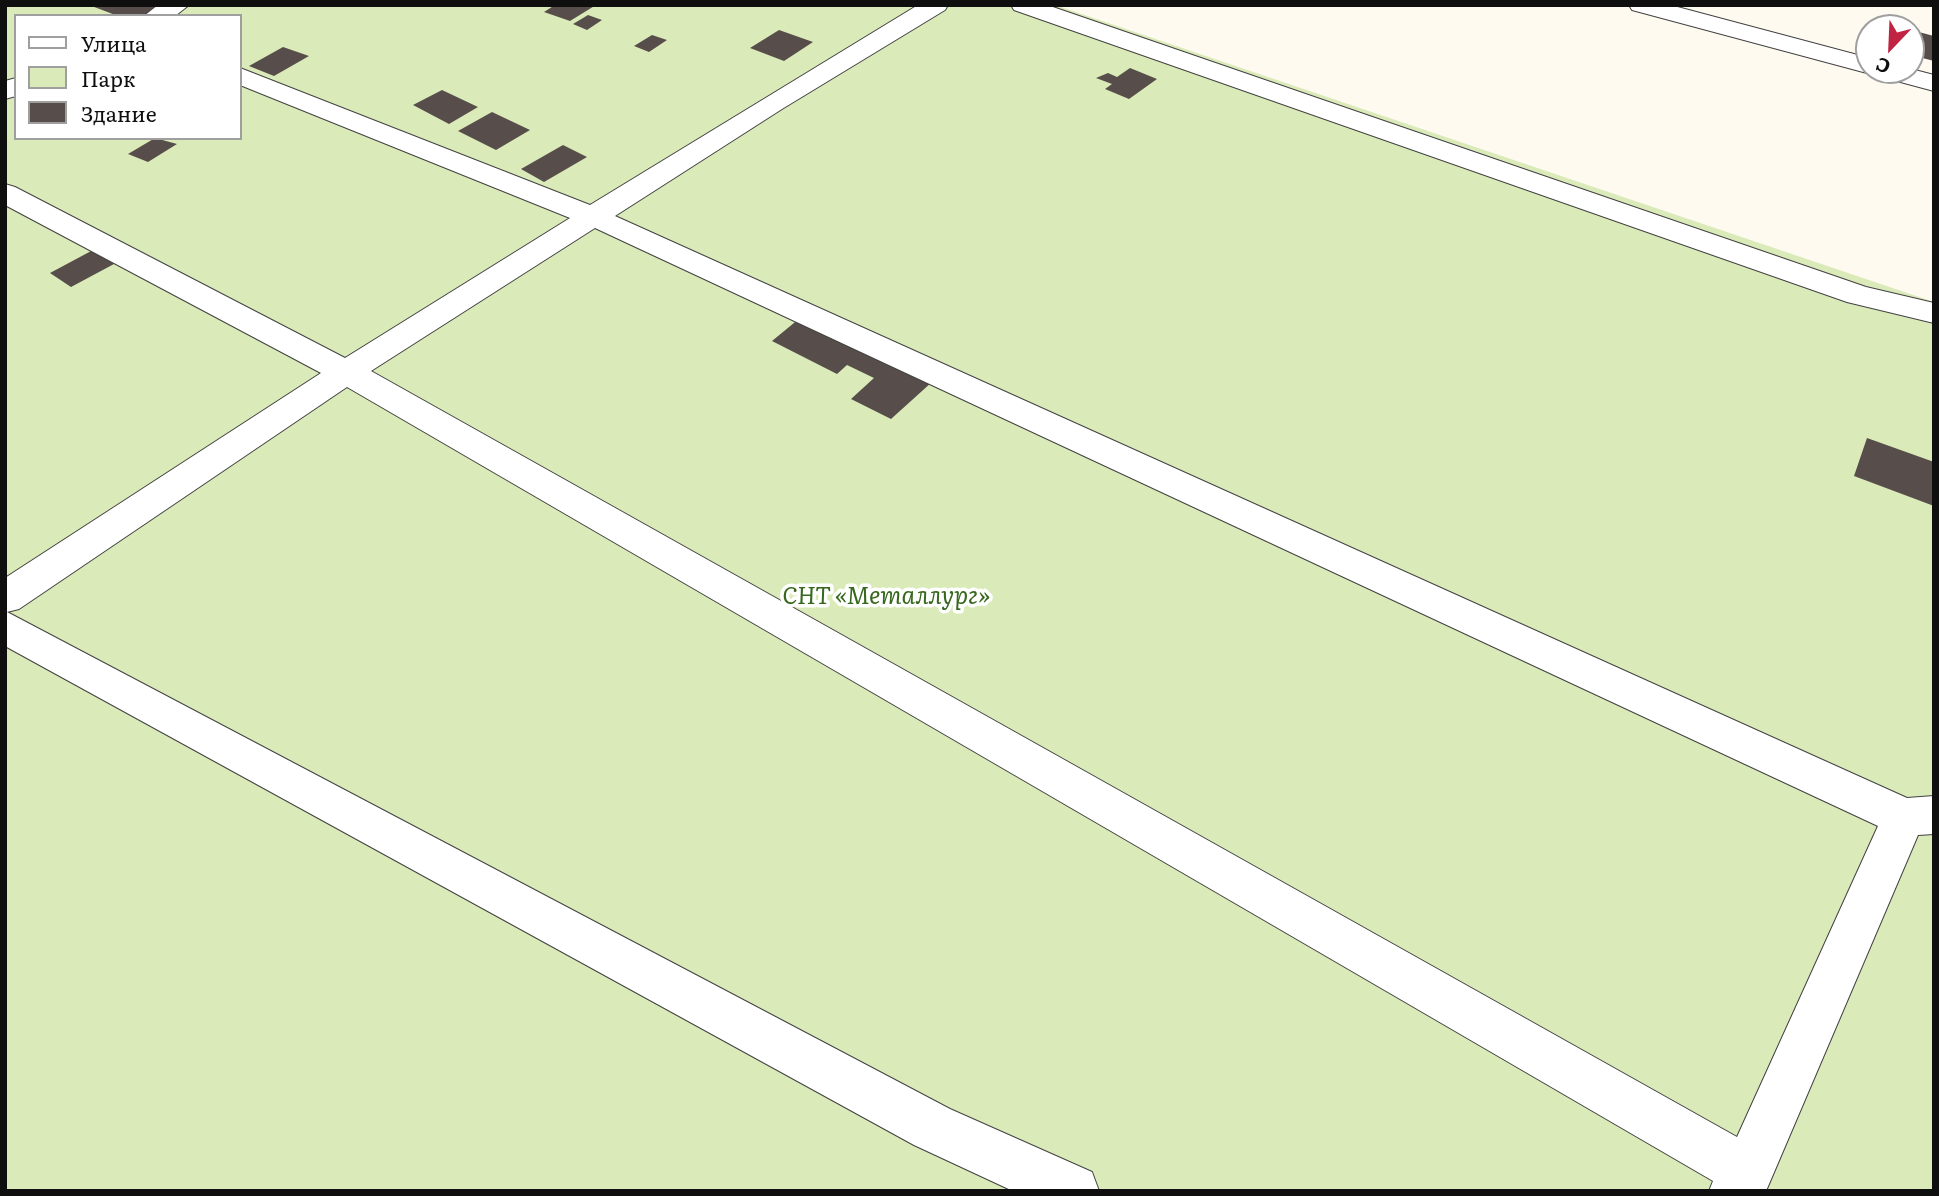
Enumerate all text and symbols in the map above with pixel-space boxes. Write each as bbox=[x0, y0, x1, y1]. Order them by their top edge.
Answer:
legend bbox=[14, 14, 242, 140]
north arrow bbox=[1855, 14, 1925, 84]
text: Улица bbox=[81, 27, 146, 58]
text: С bbox=[1871, 51, 1894, 82]
text: Парк bbox=[81, 62, 135, 93]
text: Здание bbox=[81, 97, 157, 128]
park label: СНТ «Металлург» bbox=[782, 583, 990, 611]

